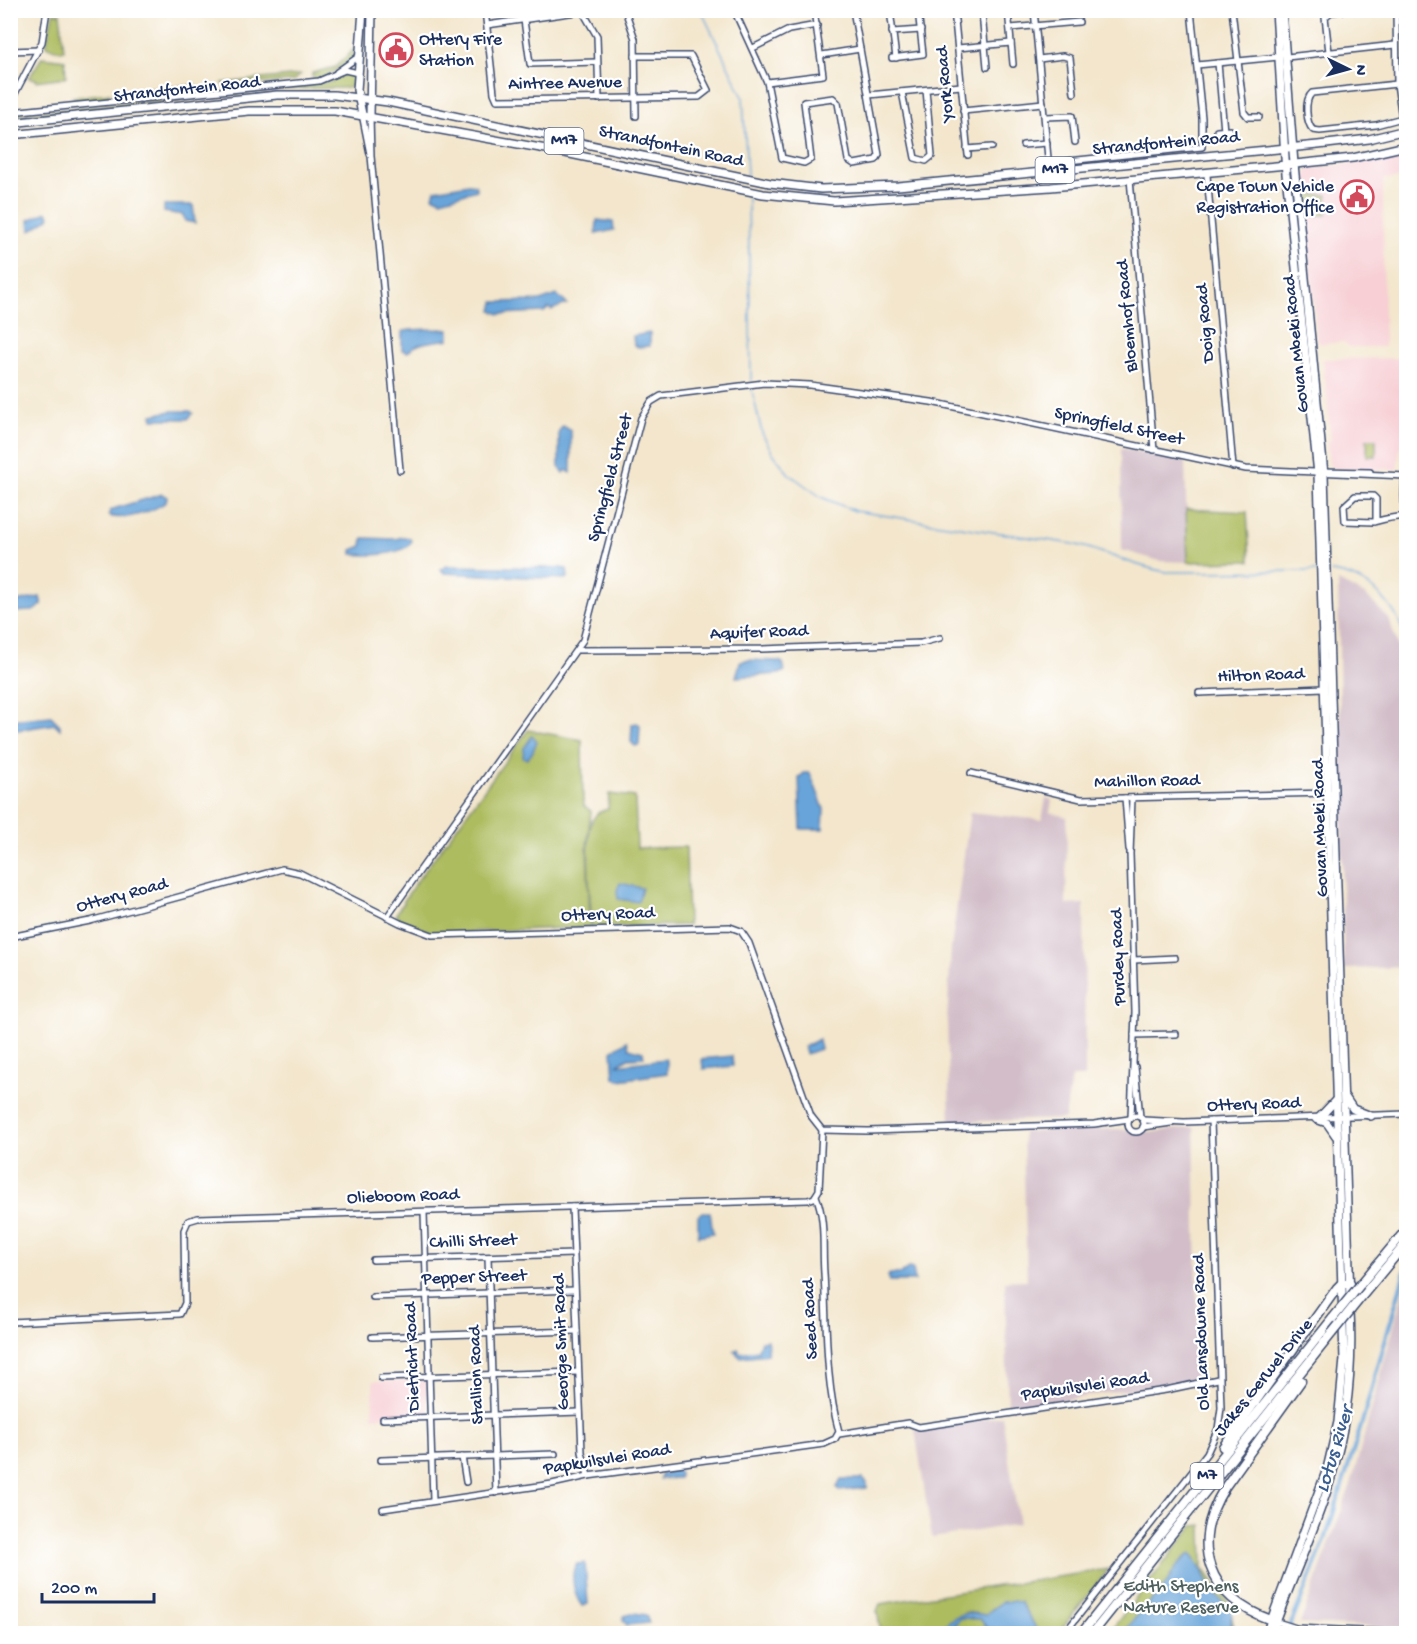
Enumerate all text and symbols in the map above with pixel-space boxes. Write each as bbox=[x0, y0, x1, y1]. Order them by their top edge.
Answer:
place label: Ottery Fire Station bbox=[419, 30, 503, 72]
public building icon: Ottery Fire Station bbox=[378, 32, 414, 68]
north arrow bbox=[1318, 39, 1378, 99]
street label: York Road bbox=[932, 44, 960, 125]
text: N bbox=[1349, 64, 1369, 77]
street label: Strandfontein Road bbox=[113, 72, 263, 108]
street label: Aintree Avenue bbox=[508, 72, 623, 95]
street label: Strandfontein Road bbox=[597, 121, 747, 173]
street label: Strandfontein Road bbox=[1092, 127, 1242, 161]
road number: M17 bbox=[544, 128, 584, 154]
road number: M17 bbox=[1036, 157, 1074, 183]
place label: Cape Town Vehicle Registration Office bbox=[1196, 177, 1335, 219]
public building icon: Cape Town Vehicle Registration Office bbox=[1339, 179, 1375, 215]
street label: Bloemhof Road bbox=[1113, 258, 1143, 374]
street label: Govan Mbeki Road bbox=[1279, 273, 1315, 414]
street label: Doig Road bbox=[1192, 281, 1220, 364]
street label: Springfield Street bbox=[1052, 403, 1187, 451]
street label: Springfield Street bbox=[584, 410, 639, 544]
street label: Aquifer Road bbox=[709, 621, 810, 645]
street label: Hilton Road bbox=[1217, 664, 1306, 688]
street label: Govan Mbeki Road bbox=[1308, 757, 1334, 897]
street label: Mahillon Road bbox=[1094, 771, 1201, 793]
street label: Ottery Road bbox=[74, 873, 171, 918]
street label: Ottery Road bbox=[561, 903, 657, 927]
street label: Purdey Road bbox=[1107, 907, 1131, 1007]
street label: Ottery Road bbox=[1207, 1093, 1303, 1117]
street label: Olieboom Road bbox=[346, 1184, 461, 1209]
street label: Chilli Street bbox=[429, 1230, 519, 1254]
street label: Old Lansdowne Road bbox=[1189, 1252, 1215, 1411]
street label: Pepper Street bbox=[420, 1266, 528, 1290]
street label: George Smit Road bbox=[549, 1272, 575, 1410]
street label: Seed Road bbox=[798, 1277, 824, 1360]
street label: Dietricht Road bbox=[401, 1301, 425, 1413]
street label: Jakes Gerwel Drive bbox=[1210, 1314, 1318, 1441]
street label: Stallion Road bbox=[465, 1324, 489, 1425]
street label: Papkuilsvlei Road bbox=[1019, 1367, 1151, 1406]
water label: Lotus River bbox=[1312, 1401, 1361, 1496]
street label: Papkuilsvlei Road bbox=[541, 1439, 673, 1481]
road number: M7 bbox=[1190, 1463, 1224, 1489]
scale bar bbox=[42, 1566, 154, 1604]
park label: Edith Stephens Nature Reserve bbox=[1123, 1577, 1240, 1619]
text: 200 m bbox=[51, 1579, 98, 1600]

